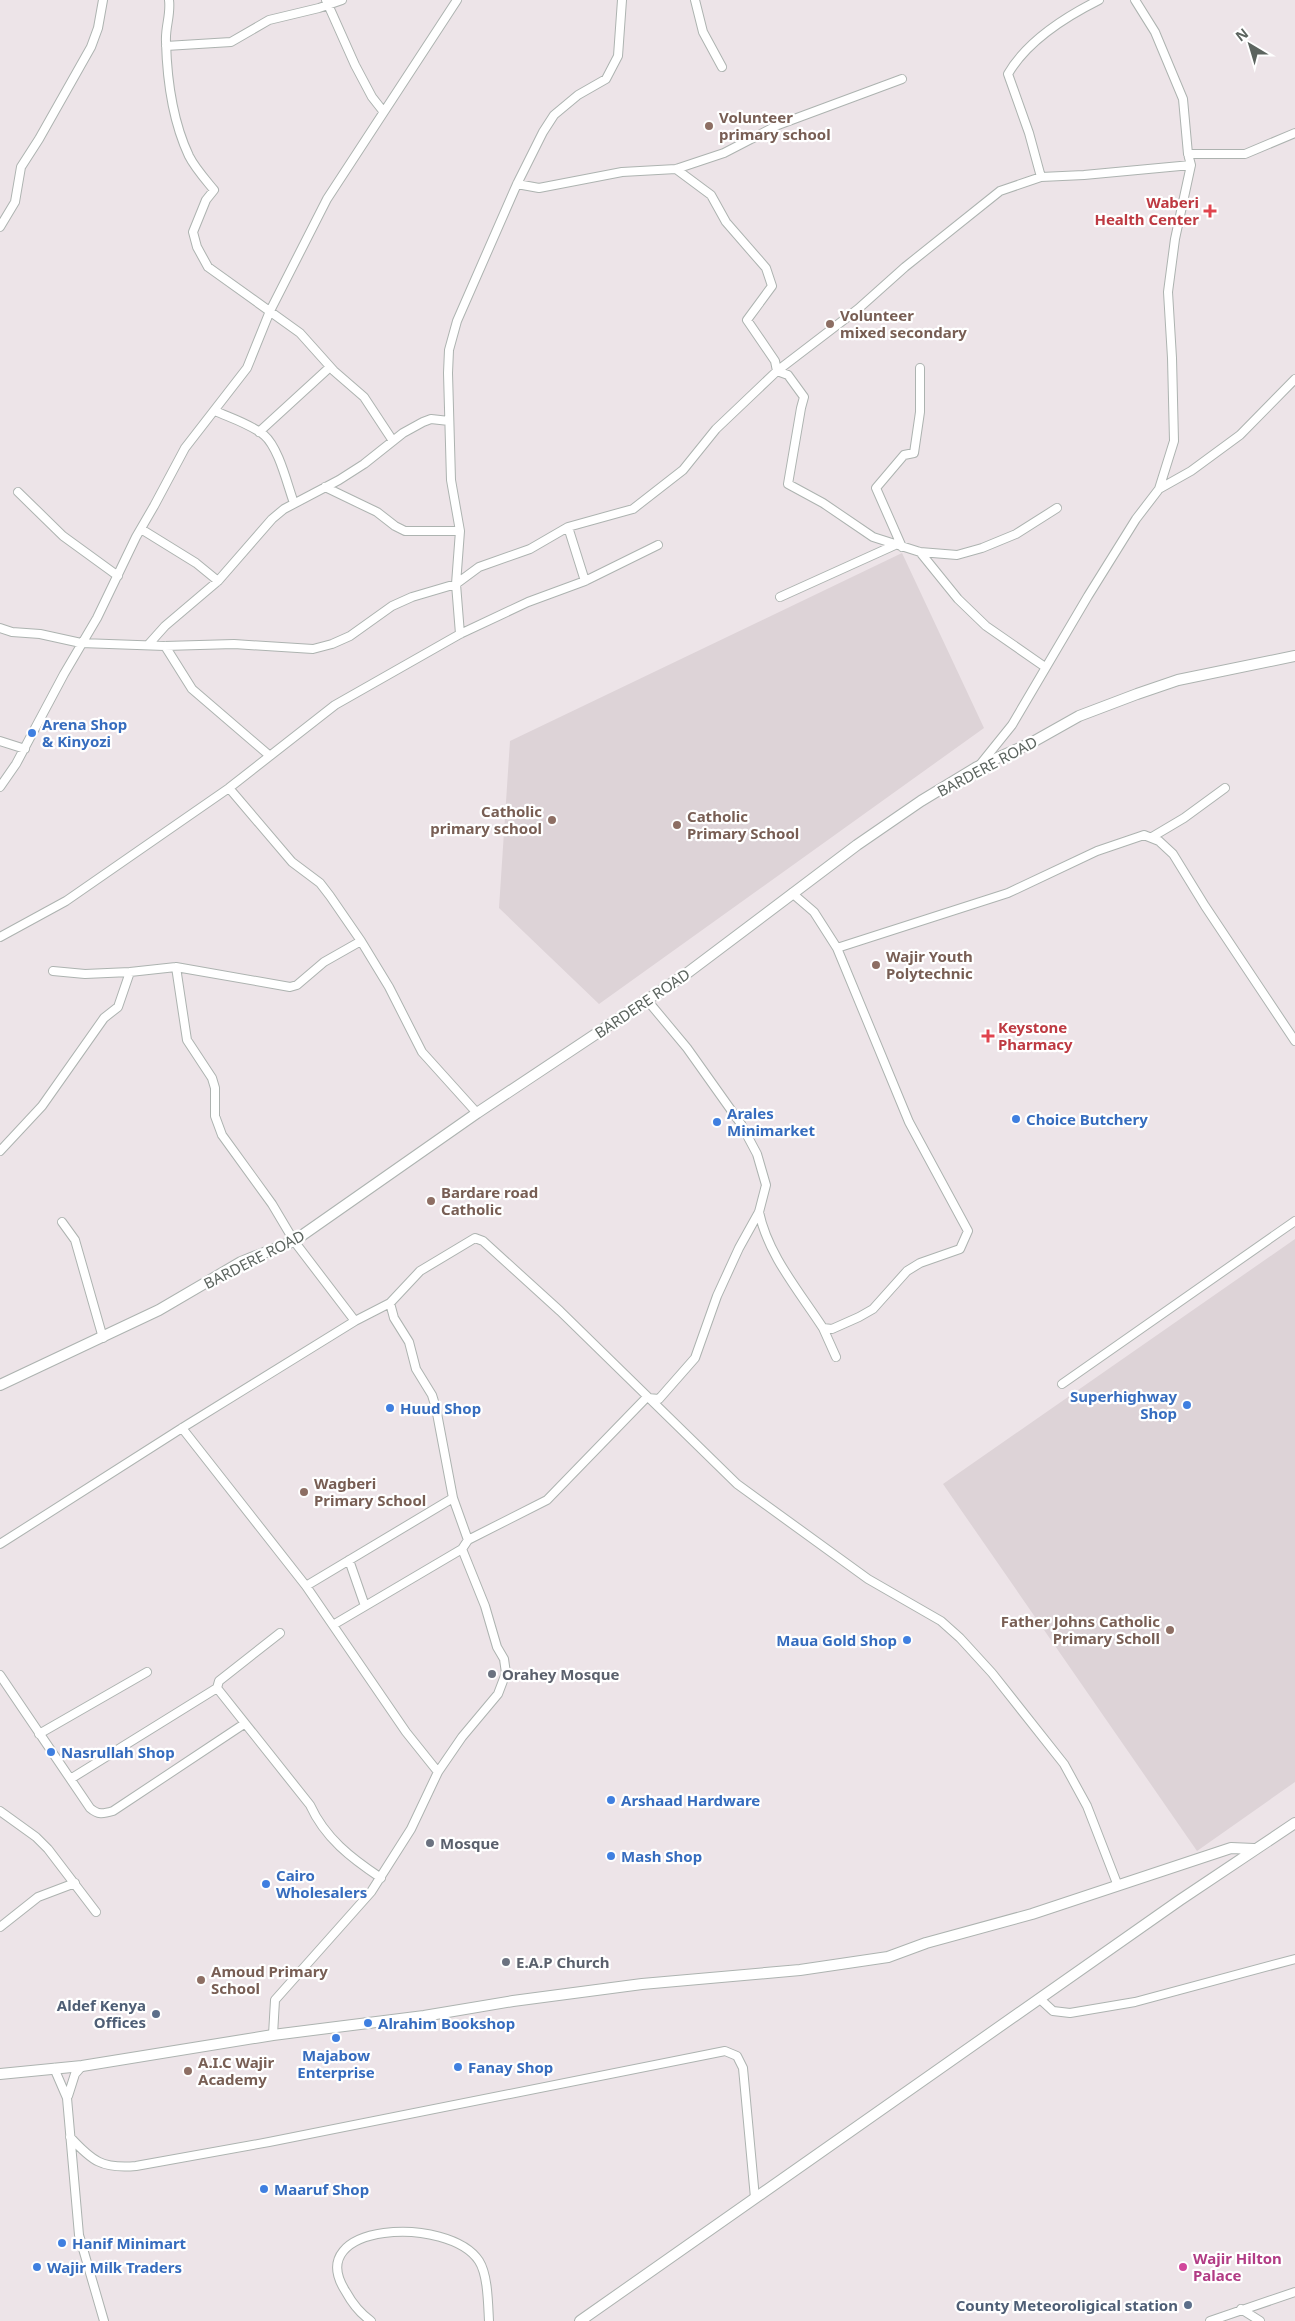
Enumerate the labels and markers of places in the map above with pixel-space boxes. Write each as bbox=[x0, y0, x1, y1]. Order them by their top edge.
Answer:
place label: Volunteer primary school bbox=[719, 107, 831, 144]
marker: Volunteer primary school bbox=[703, 120, 715, 132]
place label: Waberi Health Center bbox=[1094, 192, 1199, 229]
marker: Waberi Health Center bbox=[1203, 204, 1217, 218]
place label: Volunteer mixed secondary bbox=[840, 305, 967, 342]
marker: Volunteer mixed secondary bbox=[824, 318, 836, 330]
place label: Arena Shop & Kinyozi bbox=[42, 714, 127, 751]
marker: Arena Shop & Kinyozi bbox=[26, 727, 38, 739]
place label: Catholic primary school bbox=[430, 801, 542, 838]
place label: Catholic Primary School bbox=[687, 806, 799, 843]
marker: Catholic primary school bbox=[546, 814, 558, 826]
marker: Catholic Primary School bbox=[671, 819, 683, 831]
place label: Wajir Youth Polytechnic bbox=[886, 946, 973, 983]
marker: Wajir Youth Polytechnic bbox=[870, 959, 882, 971]
place label: Keystone Pharmacy bbox=[998, 1017, 1073, 1054]
marker: Keystone Pharmacy bbox=[982, 1030, 994, 1042]
place label: Arales Minimarket bbox=[727, 1103, 815, 1140]
place label: Choice Butchery bbox=[1026, 1109, 1148, 1129]
marker: Choice Butchery bbox=[1010, 1113, 1022, 1125]
marker: Arales Minimarket bbox=[711, 1116, 723, 1128]
place label: Bardare road Catholic bbox=[441, 1182, 538, 1219]
marker: Bardare road Catholic bbox=[425, 1195, 437, 1207]
place label: Superhighway Shop bbox=[1070, 1386, 1177, 1423]
place label: Huud Shop bbox=[400, 1398, 481, 1418]
marker: Superhighway Shop bbox=[1181, 1399, 1193, 1411]
marker: Huud Shop bbox=[384, 1402, 396, 1414]
place label: Wagberi Primary School bbox=[314, 1473, 426, 1510]
marker: Wagberi Primary School bbox=[298, 1486, 310, 1498]
place label: Father Johns Catholic Primary Scholl bbox=[1001, 1611, 1160, 1648]
marker: Father Johns Catholic Primary Scholl bbox=[1164, 1624, 1176, 1636]
place label: Maua Gold Shop bbox=[776, 1630, 897, 1650]
marker: Maua Gold Shop bbox=[901, 1634, 913, 1646]
place label: Orahey Mosque bbox=[502, 1664, 619, 1684]
marker: Orahey Mosque bbox=[486, 1668, 498, 1680]
place label: Nasrullah Shop bbox=[61, 1742, 175, 1762]
marker: Nasrullah Shop bbox=[45, 1746, 57, 1758]
place label: Arshaad Hardware bbox=[621, 1790, 760, 1810]
marker: Arshaad Hardware bbox=[605, 1794, 617, 1806]
place label: Mosque bbox=[440, 1833, 499, 1853]
marker: Mosque bbox=[424, 1837, 436, 1849]
place label: Mash Shop bbox=[621, 1846, 702, 1866]
marker: Mash Shop bbox=[605, 1850, 617, 1862]
place label: Cairo Wholesalers bbox=[276, 1865, 367, 1902]
marker: Cairo Wholesalers bbox=[260, 1878, 272, 1890]
place label: E.A.P Church bbox=[516, 1952, 609, 1972]
marker: E.A.P Church bbox=[500, 1956, 512, 1968]
place label: Amoud Primary School bbox=[211, 1961, 328, 1998]
marker: Amoud Primary School bbox=[195, 1974, 207, 1986]
place label: Aldef Kenya Offices bbox=[57, 1995, 146, 2032]
marker: Aldef Kenya Offices bbox=[150, 2008, 162, 2020]
place label: Alrahim Bookshop bbox=[378, 2013, 515, 2033]
marker: Alrahim Bookshop bbox=[362, 2017, 374, 2029]
marker: Majabow Enterprise bbox=[330, 2032, 342, 2044]
place label: Majabow Enterprise bbox=[297, 2045, 375, 2082]
place label: A.I.C Wajir Academy bbox=[198, 2052, 275, 2089]
place label: Fanay Shop bbox=[468, 2057, 553, 2077]
marker: Fanay Shop bbox=[452, 2061, 464, 2073]
marker: A.I.C Wajir Academy bbox=[182, 2065, 194, 2077]
place label: Maaruf Shop bbox=[274, 2179, 369, 2199]
marker: Maaruf Shop bbox=[258, 2183, 270, 2195]
place label: Hanif Minimart bbox=[72, 2233, 187, 2253]
marker: Hanif Minimart bbox=[56, 2237, 68, 2249]
place label: Wajir Hilton Palace bbox=[1193, 2248, 1282, 2285]
place label: Wajir Milk Traders bbox=[47, 2257, 182, 2277]
marker: Wajir Milk Traders bbox=[31, 2261, 43, 2273]
marker: Wajir Hilton Palace bbox=[1177, 2261, 1189, 2273]
place label: County Meteoroligical station bbox=[956, 2295, 1178, 2315]
marker: County Meteoroligical station bbox=[1182, 2299, 1194, 2311]

